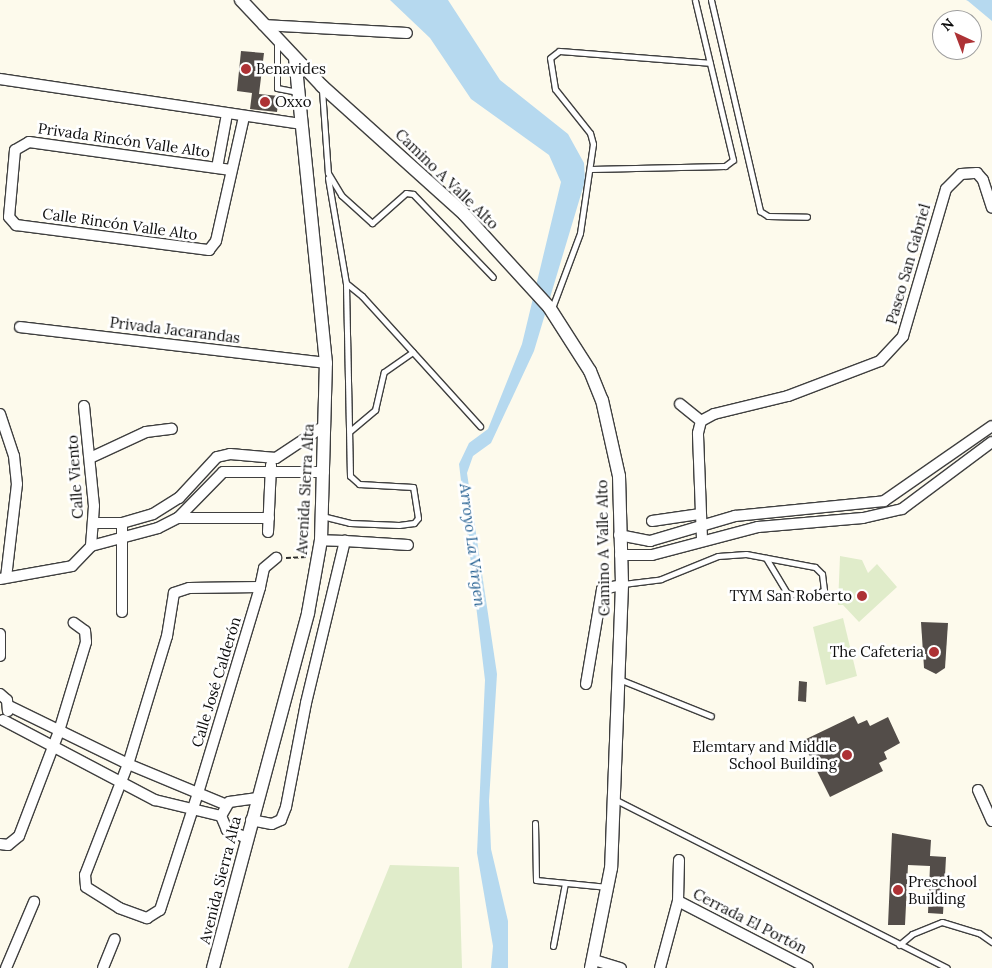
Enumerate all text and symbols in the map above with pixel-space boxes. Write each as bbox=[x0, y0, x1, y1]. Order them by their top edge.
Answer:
north arrow bbox=[932, 10, 982, 60]
text: N bbox=[937, 14, 958, 35]
place label: Benavides bbox=[256, 60, 326, 78]
marker: Benavides bbox=[240, 63, 252, 75]
place label: Oxxo bbox=[275, 93, 311, 111]
marker: Oxxo bbox=[259, 96, 271, 108]
street label: Privada Rincón Valle Alto bbox=[37, 119, 211, 161]
street label: Camino A Valle Alto bbox=[392, 125, 502, 233]
street label: Paseo San Gabriel bbox=[882, 202, 934, 326]
street label: Calle Rincón Valle Alto bbox=[41, 204, 199, 244]
street label: Privada Jacarandas bbox=[109, 313, 241, 347]
street label: Avenida Sierra Alta bbox=[293, 423, 317, 555]
street label: Calle Viento bbox=[63, 435, 87, 519]
street label: Camino A Valle Alto bbox=[593, 480, 613, 616]
water label: Arroyo La Virgen bbox=[456, 482, 490, 608]
place label: TYM San Roberto bbox=[729, 587, 852, 605]
marker: TYM San Roberto bbox=[856, 590, 868, 602]
street label: Calle José Calderón bbox=[188, 615, 244, 749]
place label: The Cafeteria bbox=[830, 643, 924, 661]
marker: The Cafeteria bbox=[928, 646, 940, 658]
place label: Elemtary and Middle School Building bbox=[692, 737, 837, 772]
marker: Elemtary and Middle School Building bbox=[841, 749, 853, 761]
street label: Avenida Sierra Alta bbox=[195, 814, 245, 946]
place label: Preschool Building bbox=[908, 872, 977, 907]
marker: Preschool Building bbox=[892, 884, 904, 896]
street label: Cerrada El Portón bbox=[690, 885, 810, 957]

